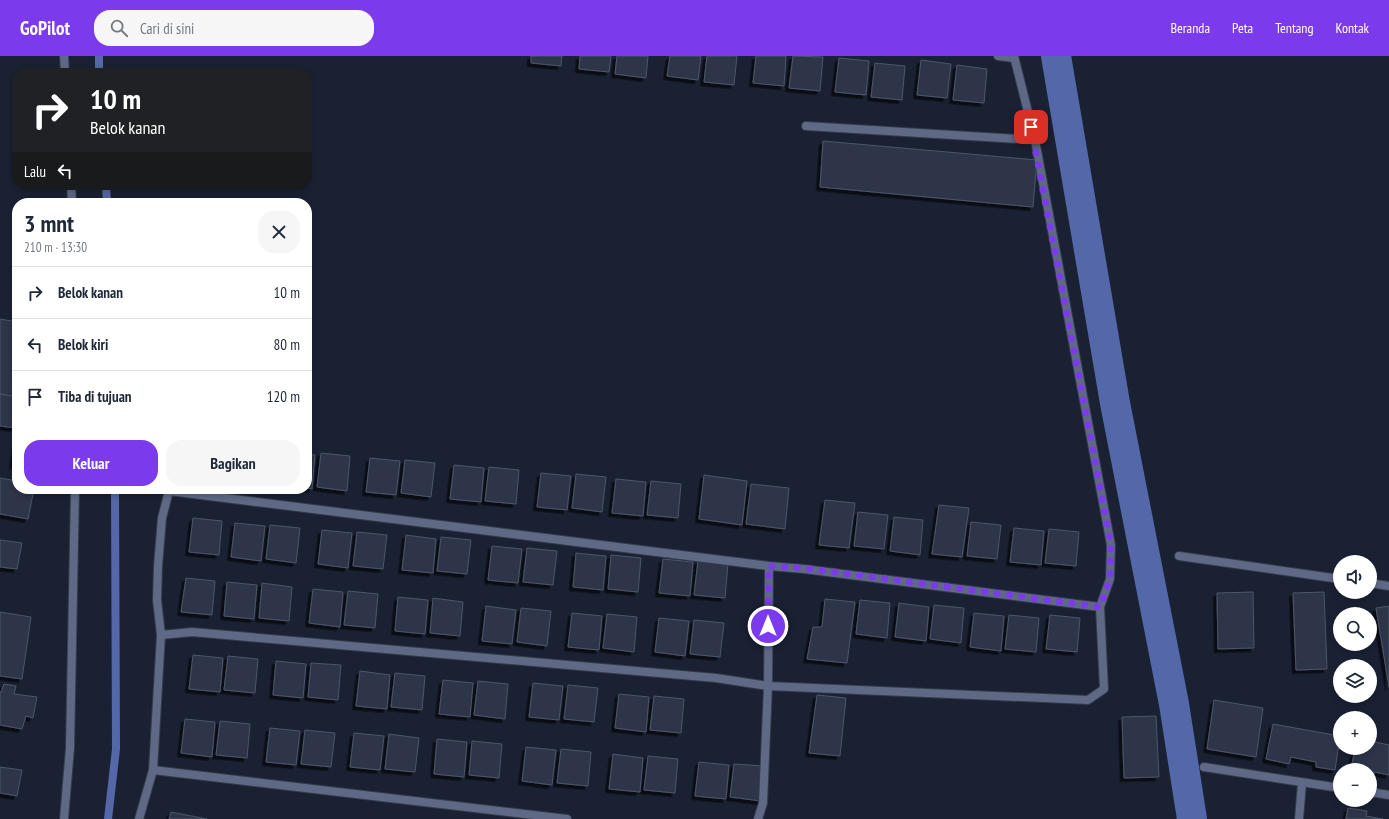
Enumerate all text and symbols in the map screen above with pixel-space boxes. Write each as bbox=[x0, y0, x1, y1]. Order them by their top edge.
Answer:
search box bbox=[94, 10, 374, 46]
text: GoPilot bbox=[20, 16, 70, 40]
icon: search bbox=[108, 17, 130, 39]
text: Cari di sini bbox=[140, 19, 194, 38]
text: Beranda bbox=[1170, 19, 1210, 37]
text: Peta bbox=[1232, 19, 1253, 37]
text: Tentang bbox=[1275, 19, 1314, 37]
text: Kontak bbox=[1336, 19, 1369, 37]
text: 10 m bbox=[90, 80, 141, 117]
icon: right bbox=[24, 84, 76, 136]
pin bbox=[1014, 110, 1048, 144]
text: Belok kanan bbox=[90, 116, 165, 139]
icon: arrive bbox=[1020, 116, 1042, 138]
icon: left bbox=[54, 160, 76, 182]
text: Lalu bbox=[24, 162, 46, 181]
text: 3 mnt bbox=[24, 208, 74, 239]
button: close bbox=[258, 211, 300, 253]
text: 210 m · 13:30 bbox=[24, 239, 87, 256]
icon: right bbox=[24, 282, 46, 304]
text: Belok kanan bbox=[58, 283, 123, 302]
text: 10 m bbox=[274, 283, 300, 302]
icon: left bbox=[24, 334, 46, 356]
text: Belok kiri bbox=[58, 335, 108, 354]
text: 80 m bbox=[274, 335, 300, 354]
icon: arrive bbox=[24, 386, 46, 408]
text: Tiba di tujuan bbox=[58, 387, 132, 406]
text: 120 m bbox=[267, 387, 300, 406]
button: Keluar bbox=[24, 440, 158, 486]
button: Bagikan bbox=[166, 440, 300, 486]
map controls bbox=[1333, 555, 1377, 807]
button: sound bbox=[1333, 555, 1377, 599]
position arrow bbox=[747, 605, 789, 647]
button: search bbox=[1333, 607, 1377, 651]
button: layers bbox=[1333, 659, 1377, 703]
button: + bbox=[1333, 711, 1377, 755]
button: − bbox=[1333, 763, 1377, 807]

